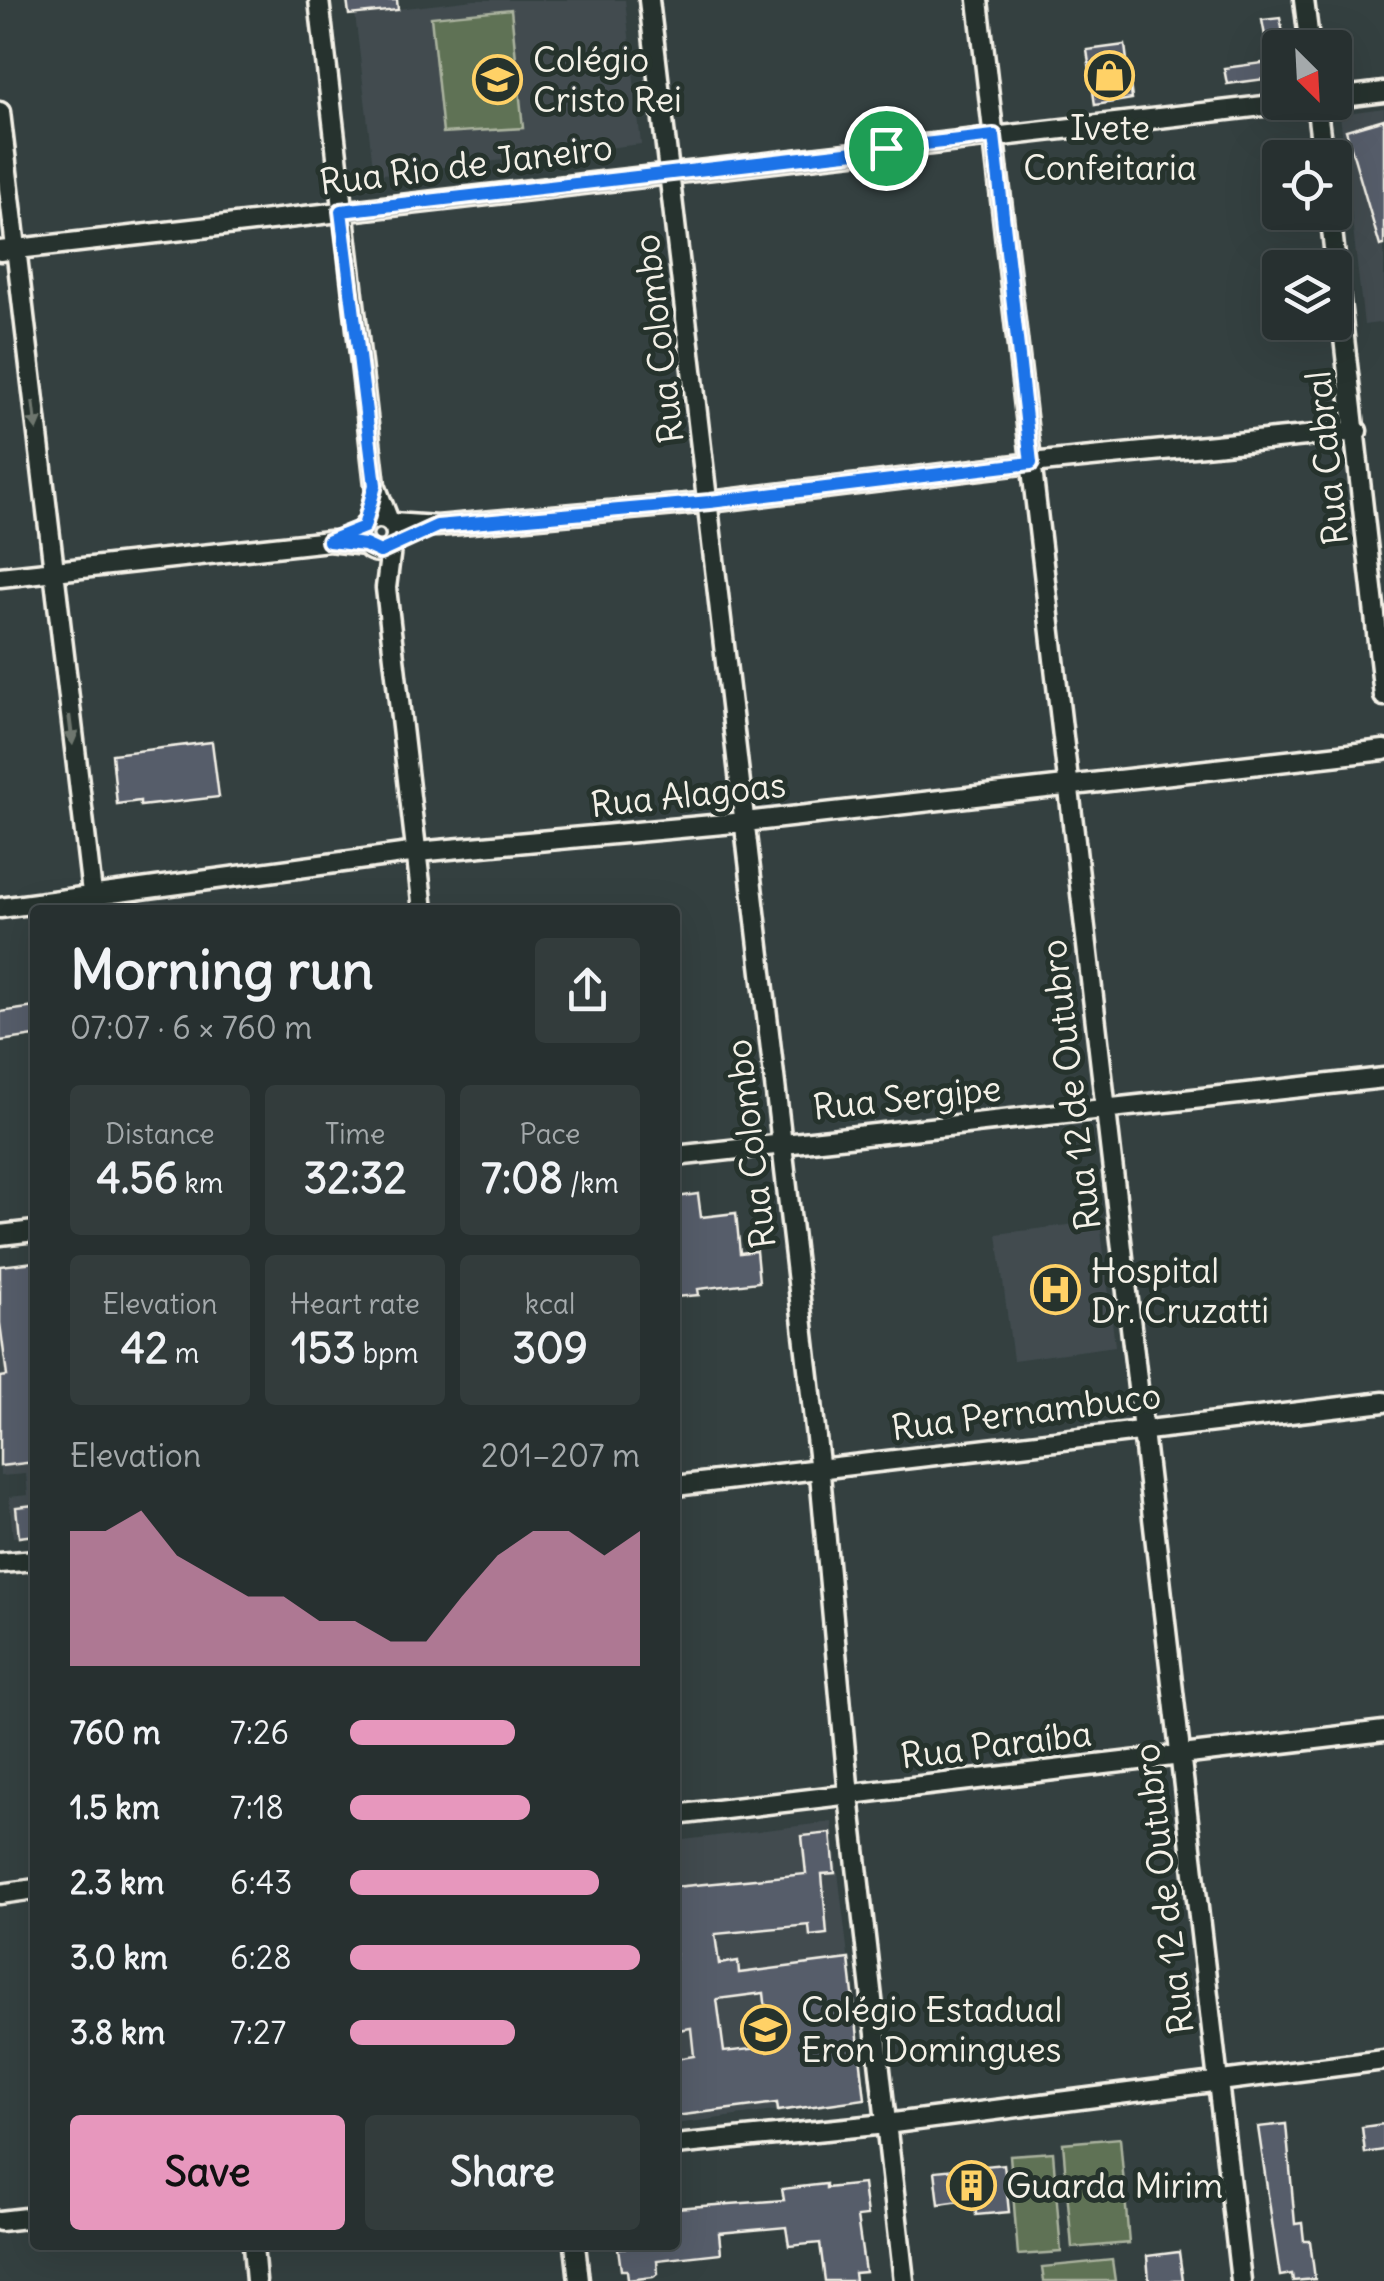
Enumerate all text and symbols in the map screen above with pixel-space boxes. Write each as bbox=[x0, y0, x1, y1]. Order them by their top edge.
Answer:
north arrow bbox=[1262, 30, 1352, 120]
map controls bbox=[1262, 30, 1352, 340]
place label: Colégio Cristo Rei bbox=[533, 37, 682, 121]
shop icon: Ivete Confeitaria bbox=[1084, 49, 1136, 101]
school or university icon: Colégio Cristo Rei bbox=[472, 53, 524, 105]
place label: Ivete Confeitaria bbox=[1023, 105, 1197, 189]
pin bbox=[844, 106, 929, 191]
icon: arrive bbox=[859, 121, 914, 176]
street label: Rua Rio de Janeiro bbox=[317, 124, 615, 204]
button: locate bbox=[1262, 140, 1352, 230]
street label: Rua Colombo bbox=[623, 232, 693, 446]
button: layers bbox=[1262, 250, 1352, 340]
street label: Rua Cabral bbox=[1295, 369, 1357, 547]
one-way arrow bbox=[27, 401, 43, 433]
one-way arrow bbox=[64, 715, 80, 747]
street label: Rua Alagoas bbox=[588, 762, 788, 826]
text: Morning run bbox=[70, 935, 374, 1004]
street label: Rua 12 de Outubro bbox=[1030, 937, 1110, 1233]
button: share bbox=[535, 938, 640, 1043]
text: 07:07 · 6 × 760 m bbox=[70, 1007, 312, 1048]
street label: Rua Colombo bbox=[715, 1037, 785, 1251]
street label: Rua Sergipe bbox=[811, 1065, 1003, 1129]
text: Distance bbox=[105, 1116, 215, 1152]
text: Time bbox=[325, 1116, 385, 1152]
text: Pace bbox=[520, 1116, 580, 1152]
text: 4.56 bbox=[97, 1152, 178, 1204]
text: 32:32 bbox=[303, 1152, 407, 1204]
text: 7:08 bbox=[481, 1152, 563, 1204]
text: km bbox=[178, 1165, 223, 1201]
text: /km bbox=[563, 1165, 619, 1201]
place label: Hospital Dr. Cruzatti bbox=[1091, 1248, 1269, 1332]
hospital icon: Hospital Dr. Cruzatti bbox=[1030, 1264, 1082, 1316]
text: Elevation bbox=[103, 1286, 217, 1322]
text: Heart rate bbox=[290, 1286, 420, 1322]
text: kcal bbox=[525, 1286, 575, 1322]
text: 42 bbox=[121, 1322, 168, 1374]
text: 153 bbox=[291, 1322, 356, 1374]
text: 309 bbox=[512, 1322, 588, 1374]
text: m bbox=[168, 1335, 199, 1371]
text: bpm bbox=[356, 1335, 419, 1371]
street label: Rua Pernambuco bbox=[889, 1373, 1163, 1449]
text: Elevation bbox=[70, 1435, 201, 1476]
text: 201–207 m bbox=[481, 1435, 640, 1476]
street label: Rua Paraíba bbox=[898, 1710, 1094, 1778]
text: 760 m bbox=[70, 1712, 160, 1753]
text: 7:26 bbox=[230, 1712, 289, 1753]
street label: Rua 12 de Outubro bbox=[1123, 1741, 1203, 2037]
text: 1.5 km bbox=[70, 1787, 160, 1828]
text: 7:18 bbox=[230, 1787, 284, 1828]
text: 2.3 km bbox=[70, 1862, 164, 1903]
text: 6:43 bbox=[230, 1862, 292, 1903]
text: 3.0 km bbox=[70, 1937, 168, 1978]
text: 6:28 bbox=[230, 1937, 292, 1978]
place label: Colégio Estadual Eron Domingues bbox=[801, 1987, 1062, 2071]
school or university icon: Colégio Estadual Eron Domingues bbox=[740, 2003, 792, 2055]
text: 3.8 km bbox=[70, 2012, 165, 2053]
text: 7:27 bbox=[230, 2012, 286, 2053]
button: Save bbox=[70, 2115, 345, 2230]
button: Share bbox=[365, 2115, 640, 2230]
building icon: Guarda Mirim bbox=[945, 2159, 997, 2211]
place label: Guarda Mirim bbox=[1006, 2163, 1223, 2207]

